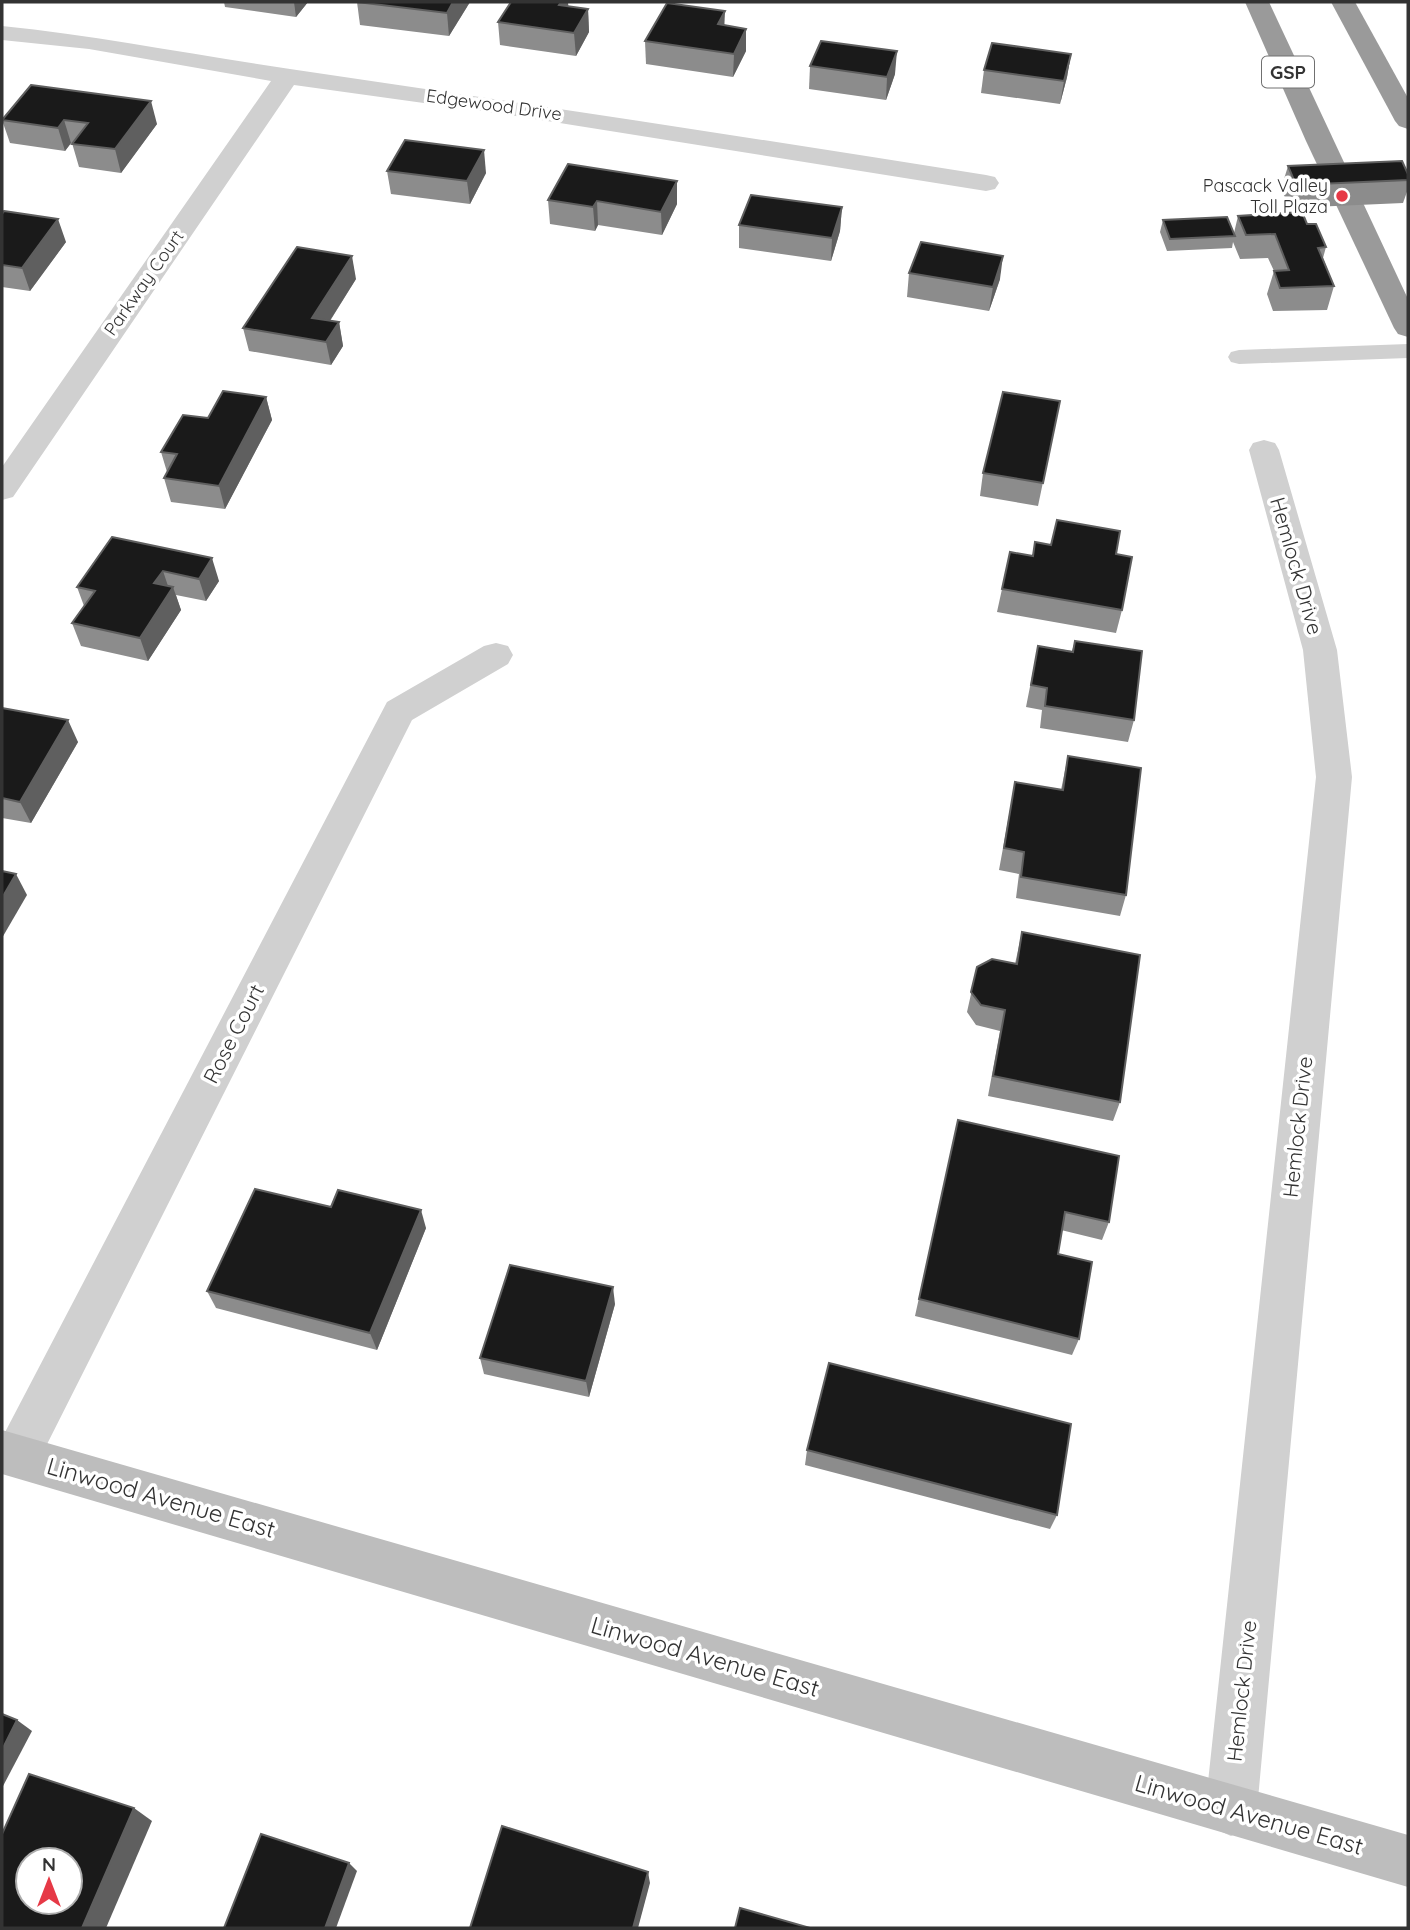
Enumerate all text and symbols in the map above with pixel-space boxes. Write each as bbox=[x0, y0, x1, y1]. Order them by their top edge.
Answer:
road number: GSP bbox=[1262, 57, 1314, 88]
street label: Edgewood Drive bbox=[425, 84, 563, 125]
place label: Pascack Valley Toll Plaza bbox=[1203, 174, 1328, 218]
marker: Pascack Valley Toll Plaza bbox=[1334, 188, 1350, 204]
street label: Parkway Court bbox=[99, 225, 188, 340]
street label: Hemlock Drive bbox=[1265, 494, 1329, 637]
street label: Rose Court bbox=[197, 980, 269, 1087]
street label: Hemlock Drive bbox=[1277, 1055, 1317, 1199]
street label: Linwood Avenue East bbox=[44, 1450, 279, 1544]
street label: Linwood Avenue East bbox=[588, 1609, 823, 1703]
street label: Hemlock Drive bbox=[1221, 1619, 1261, 1763]
street label: Linwood Avenue East bbox=[1132, 1767, 1367, 1861]
north arrow bbox=[14, 1846, 84, 1916]
text: N bbox=[42, 1852, 56, 1876]

